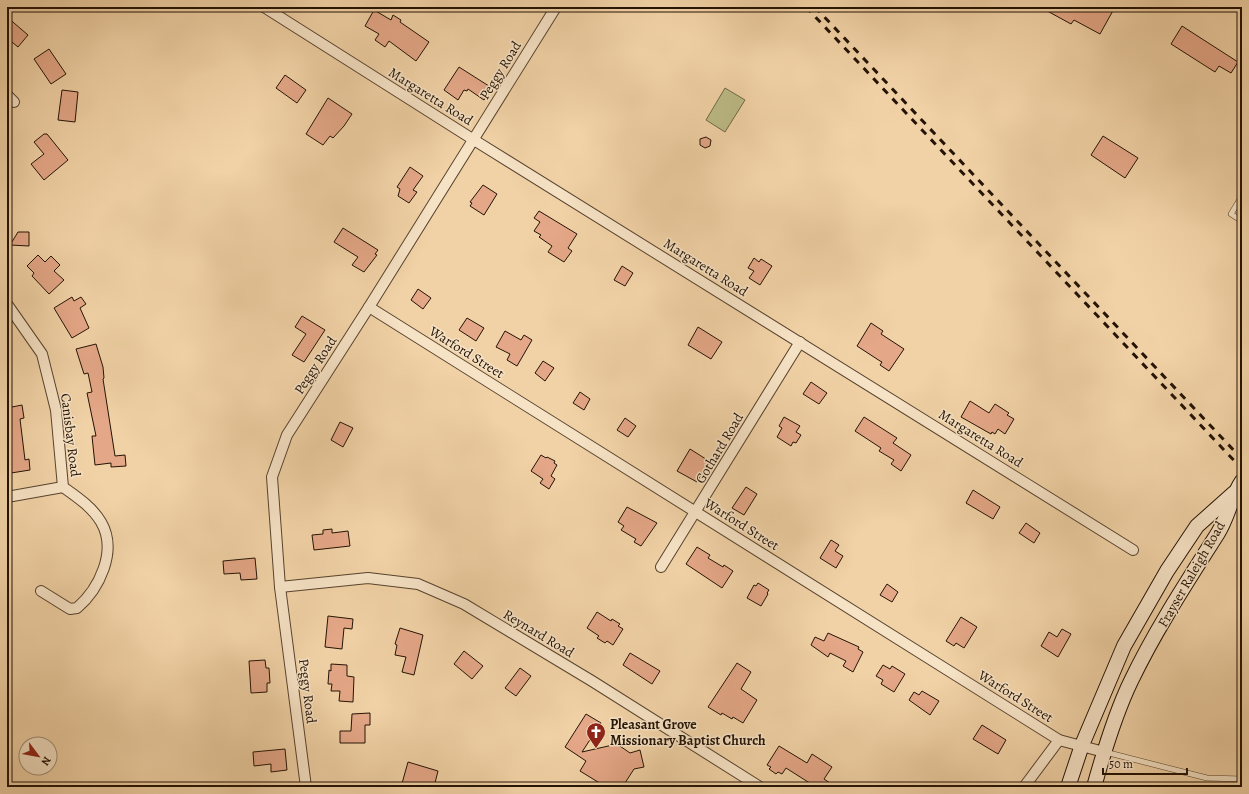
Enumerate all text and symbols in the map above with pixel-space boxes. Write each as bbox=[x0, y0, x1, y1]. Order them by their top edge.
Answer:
street label: Peggy Road bbox=[475, 37, 526, 103]
street label: Margaretta Road bbox=[385, 63, 477, 130]
street label: Margaretta Road bbox=[660, 234, 752, 301]
street label: Warford Street bbox=[425, 321, 508, 383]
street label: Peggy Road bbox=[290, 332, 341, 398]
street label: Canisbay Road bbox=[56, 392, 85, 478]
street label: Margaretta Road bbox=[935, 405, 1027, 472]
street label: Gothard Road bbox=[691, 409, 748, 487]
street label: Warford Street bbox=[700, 493, 783, 555]
street label: Frayser Raleigh Road bbox=[1153, 517, 1230, 631]
street label: Reynard Road bbox=[500, 605, 578, 662]
street label: Peggy Road bbox=[294, 657, 321, 725]
street label: Warford Street bbox=[974, 665, 1057, 727]
place label: Pleasant Grove Missionary Baptist Church bbox=[610, 715, 766, 750]
church icon: Pleasant Grove Missionary Baptist Church bbox=[585, 721, 607, 749]
north arrow bbox=[18, 736, 58, 776]
scale bar bbox=[1103, 750, 1187, 776]
text: N bbox=[38, 754, 55, 768]
text: 50 m bbox=[1109, 756, 1133, 772]

